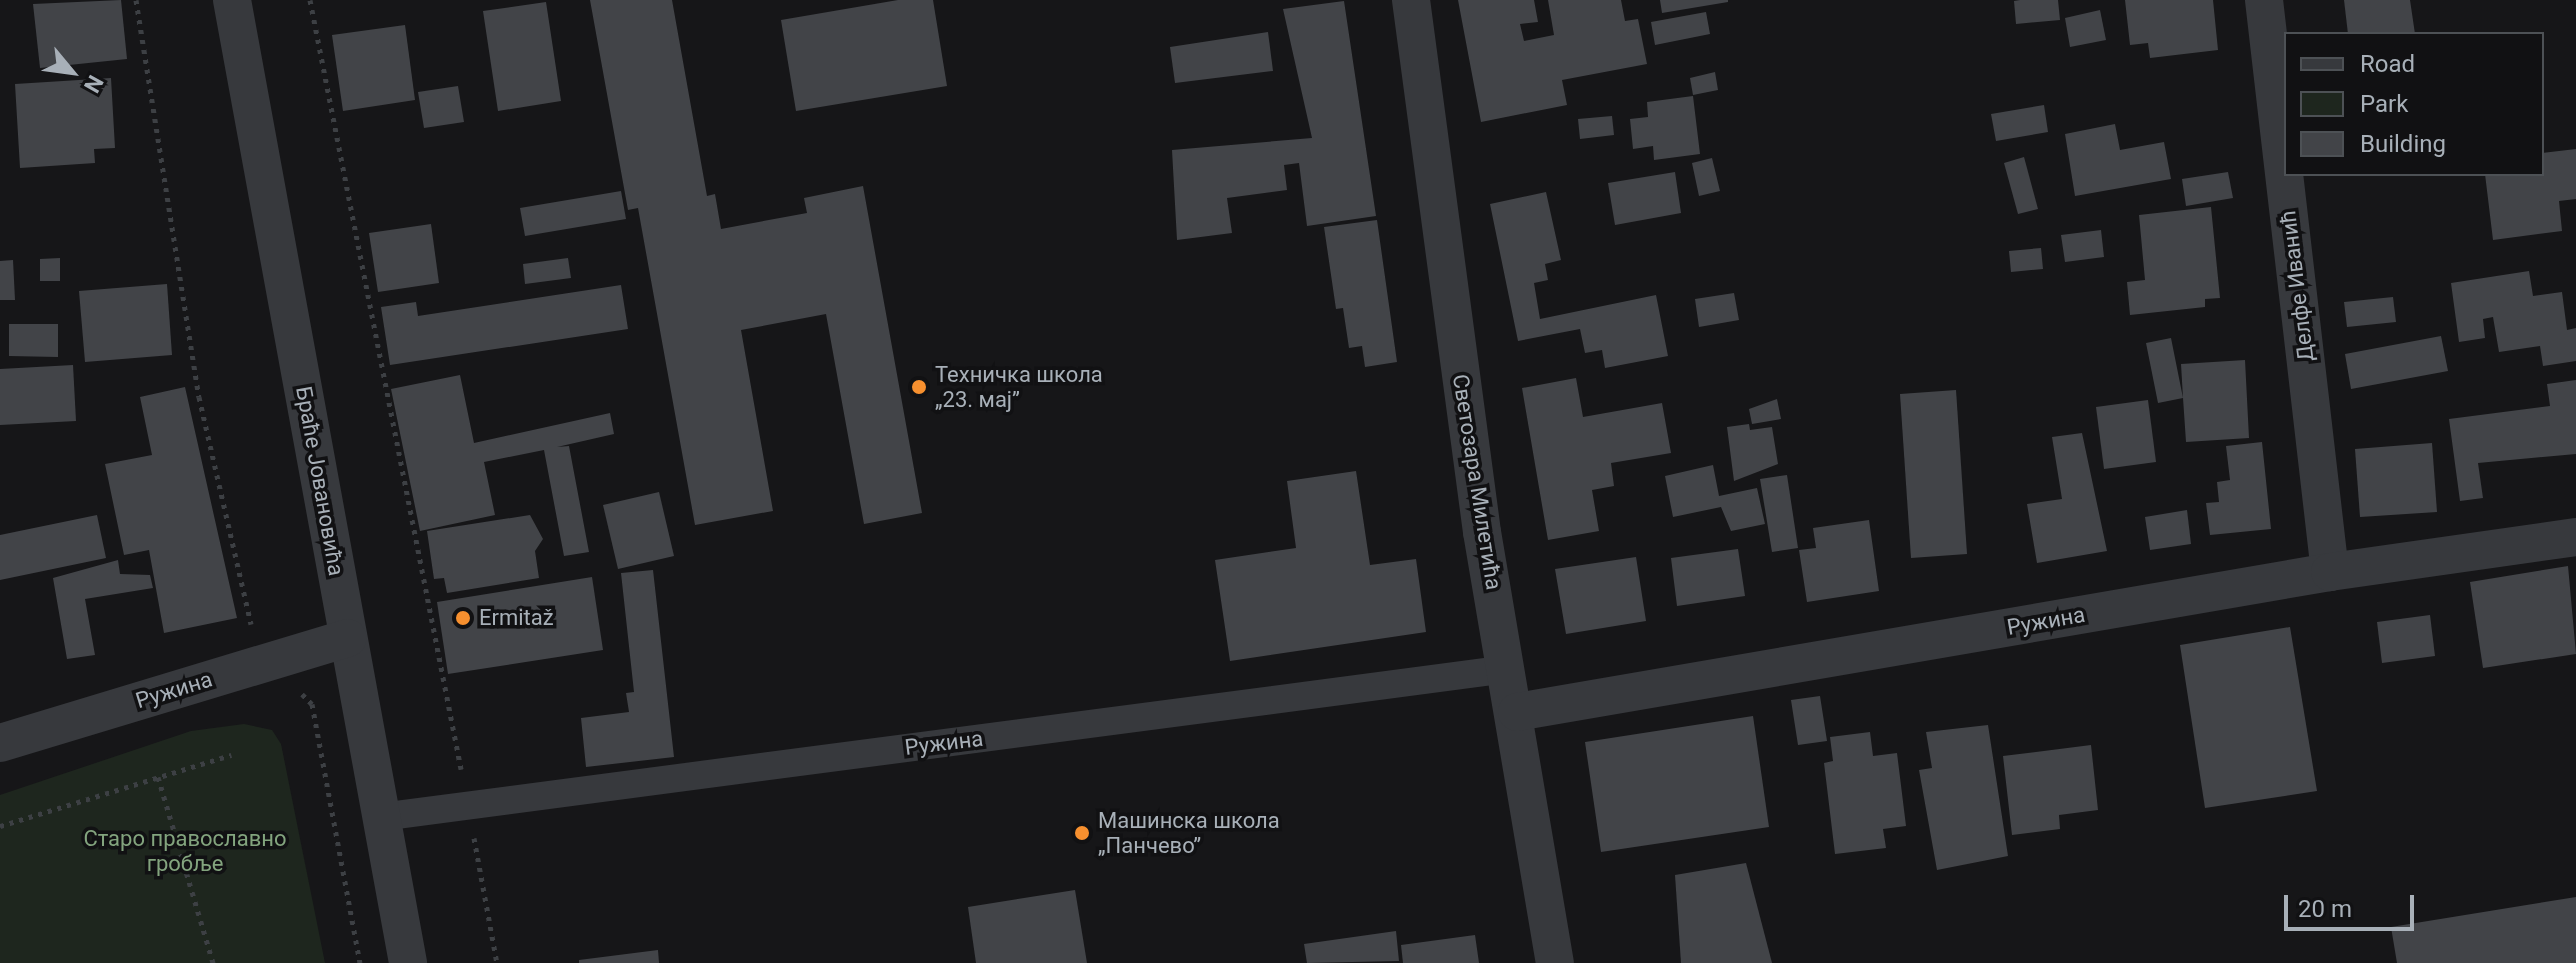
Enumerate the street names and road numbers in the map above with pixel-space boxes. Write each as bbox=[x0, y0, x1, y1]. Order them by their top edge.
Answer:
street label: Делфе Иванић bbox=[2275, 209, 2319, 363]
street label: Светозара Милетића bbox=[1447, 372, 1507, 592]
street label: Браће Јовановића bbox=[290, 384, 350, 578]
street label: Ружина bbox=[2005, 601, 2087, 641]
street label: Ружина bbox=[133, 666, 215, 714]
street label: Ружина bbox=[903, 725, 985, 761]

